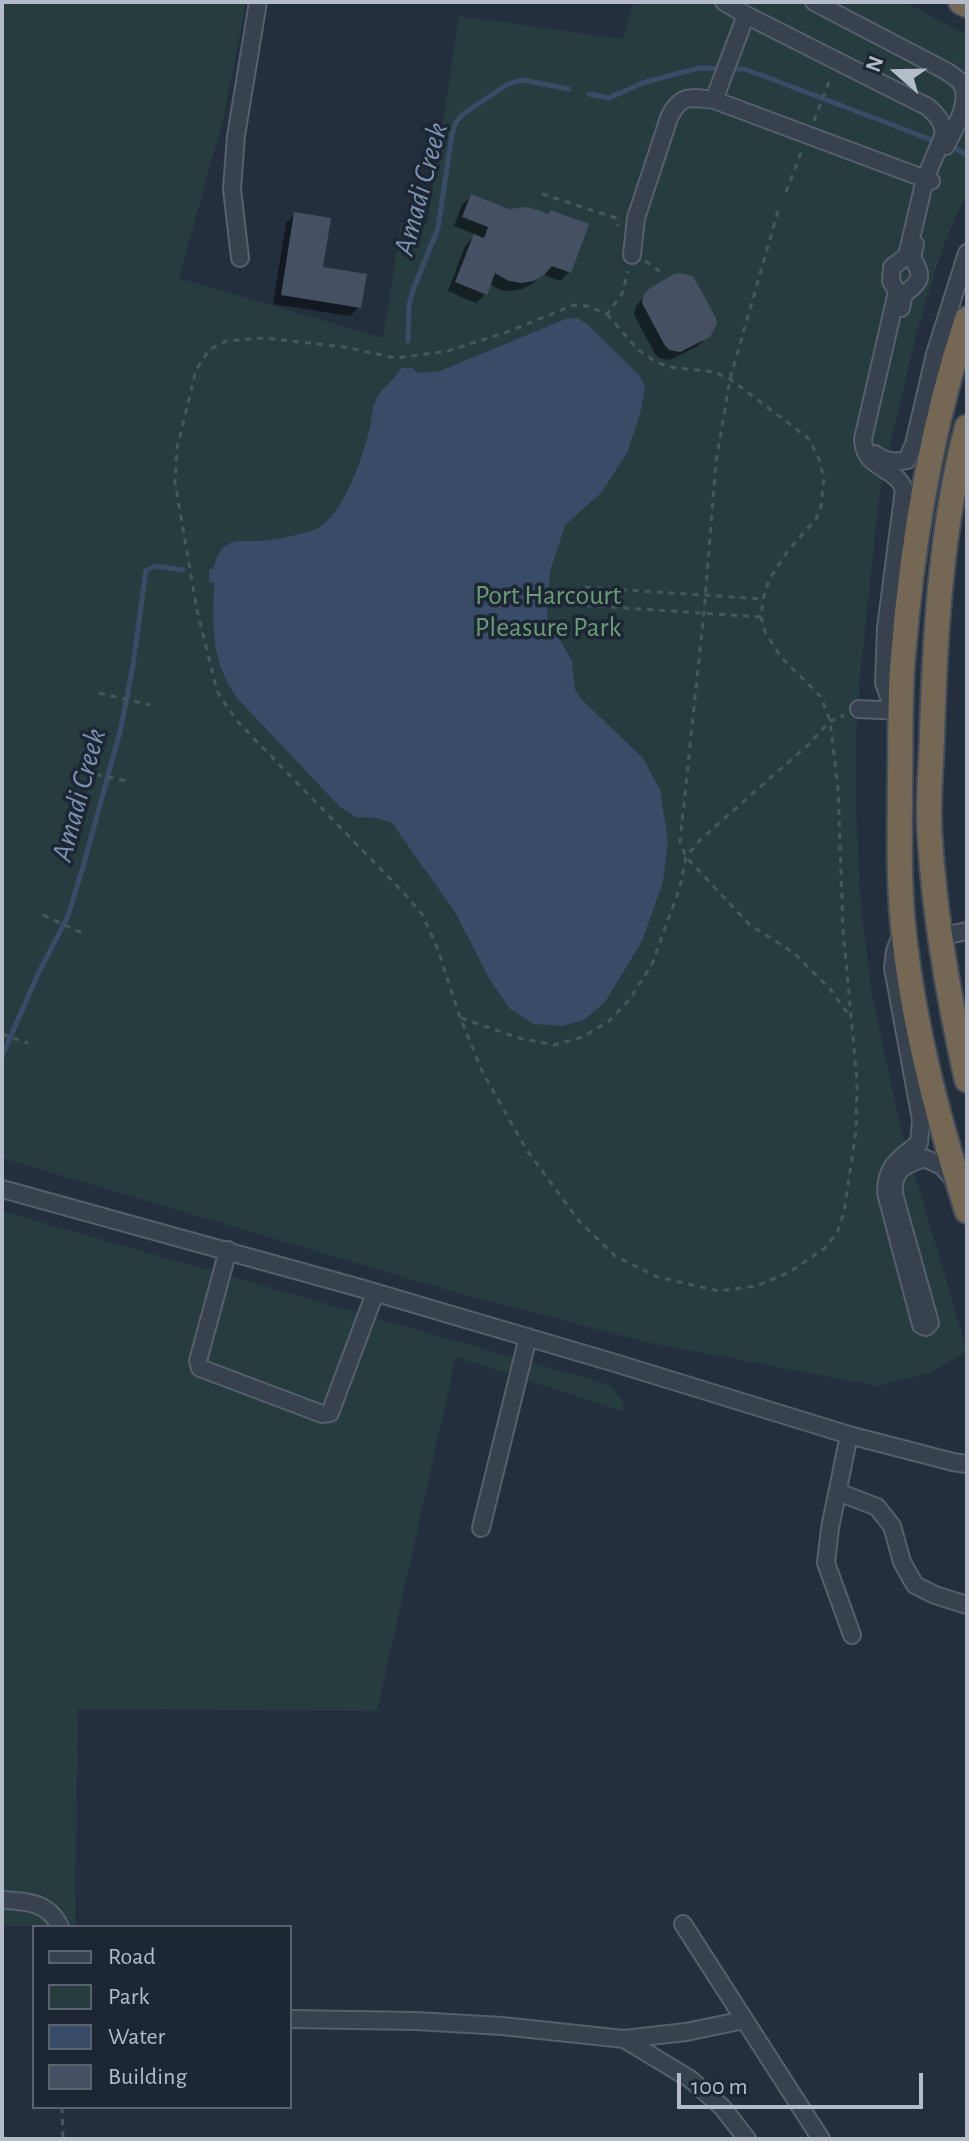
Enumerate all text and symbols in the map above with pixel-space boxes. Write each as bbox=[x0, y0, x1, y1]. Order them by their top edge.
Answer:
north arrow bbox=[857, 32, 937, 112]
text: N bbox=[861, 53, 887, 75]
water label: Amadi Creek bbox=[386, 119, 456, 259]
park label: Port Harcourt Pleasure Park bbox=[475, 579, 621, 645]
water label: Amadi Creek bbox=[44, 725, 114, 865]
legend bbox=[32, 1925, 292, 2109]
text: Road bbox=[108, 1945, 156, 1969]
text: Park bbox=[108, 1985, 149, 2009]
text: Water bbox=[108, 2025, 165, 2049]
scale bar bbox=[681, 2057, 927, 2107]
text: Building bbox=[108, 2065, 187, 2089]
text: 100 m bbox=[691, 2075, 748, 2099]

